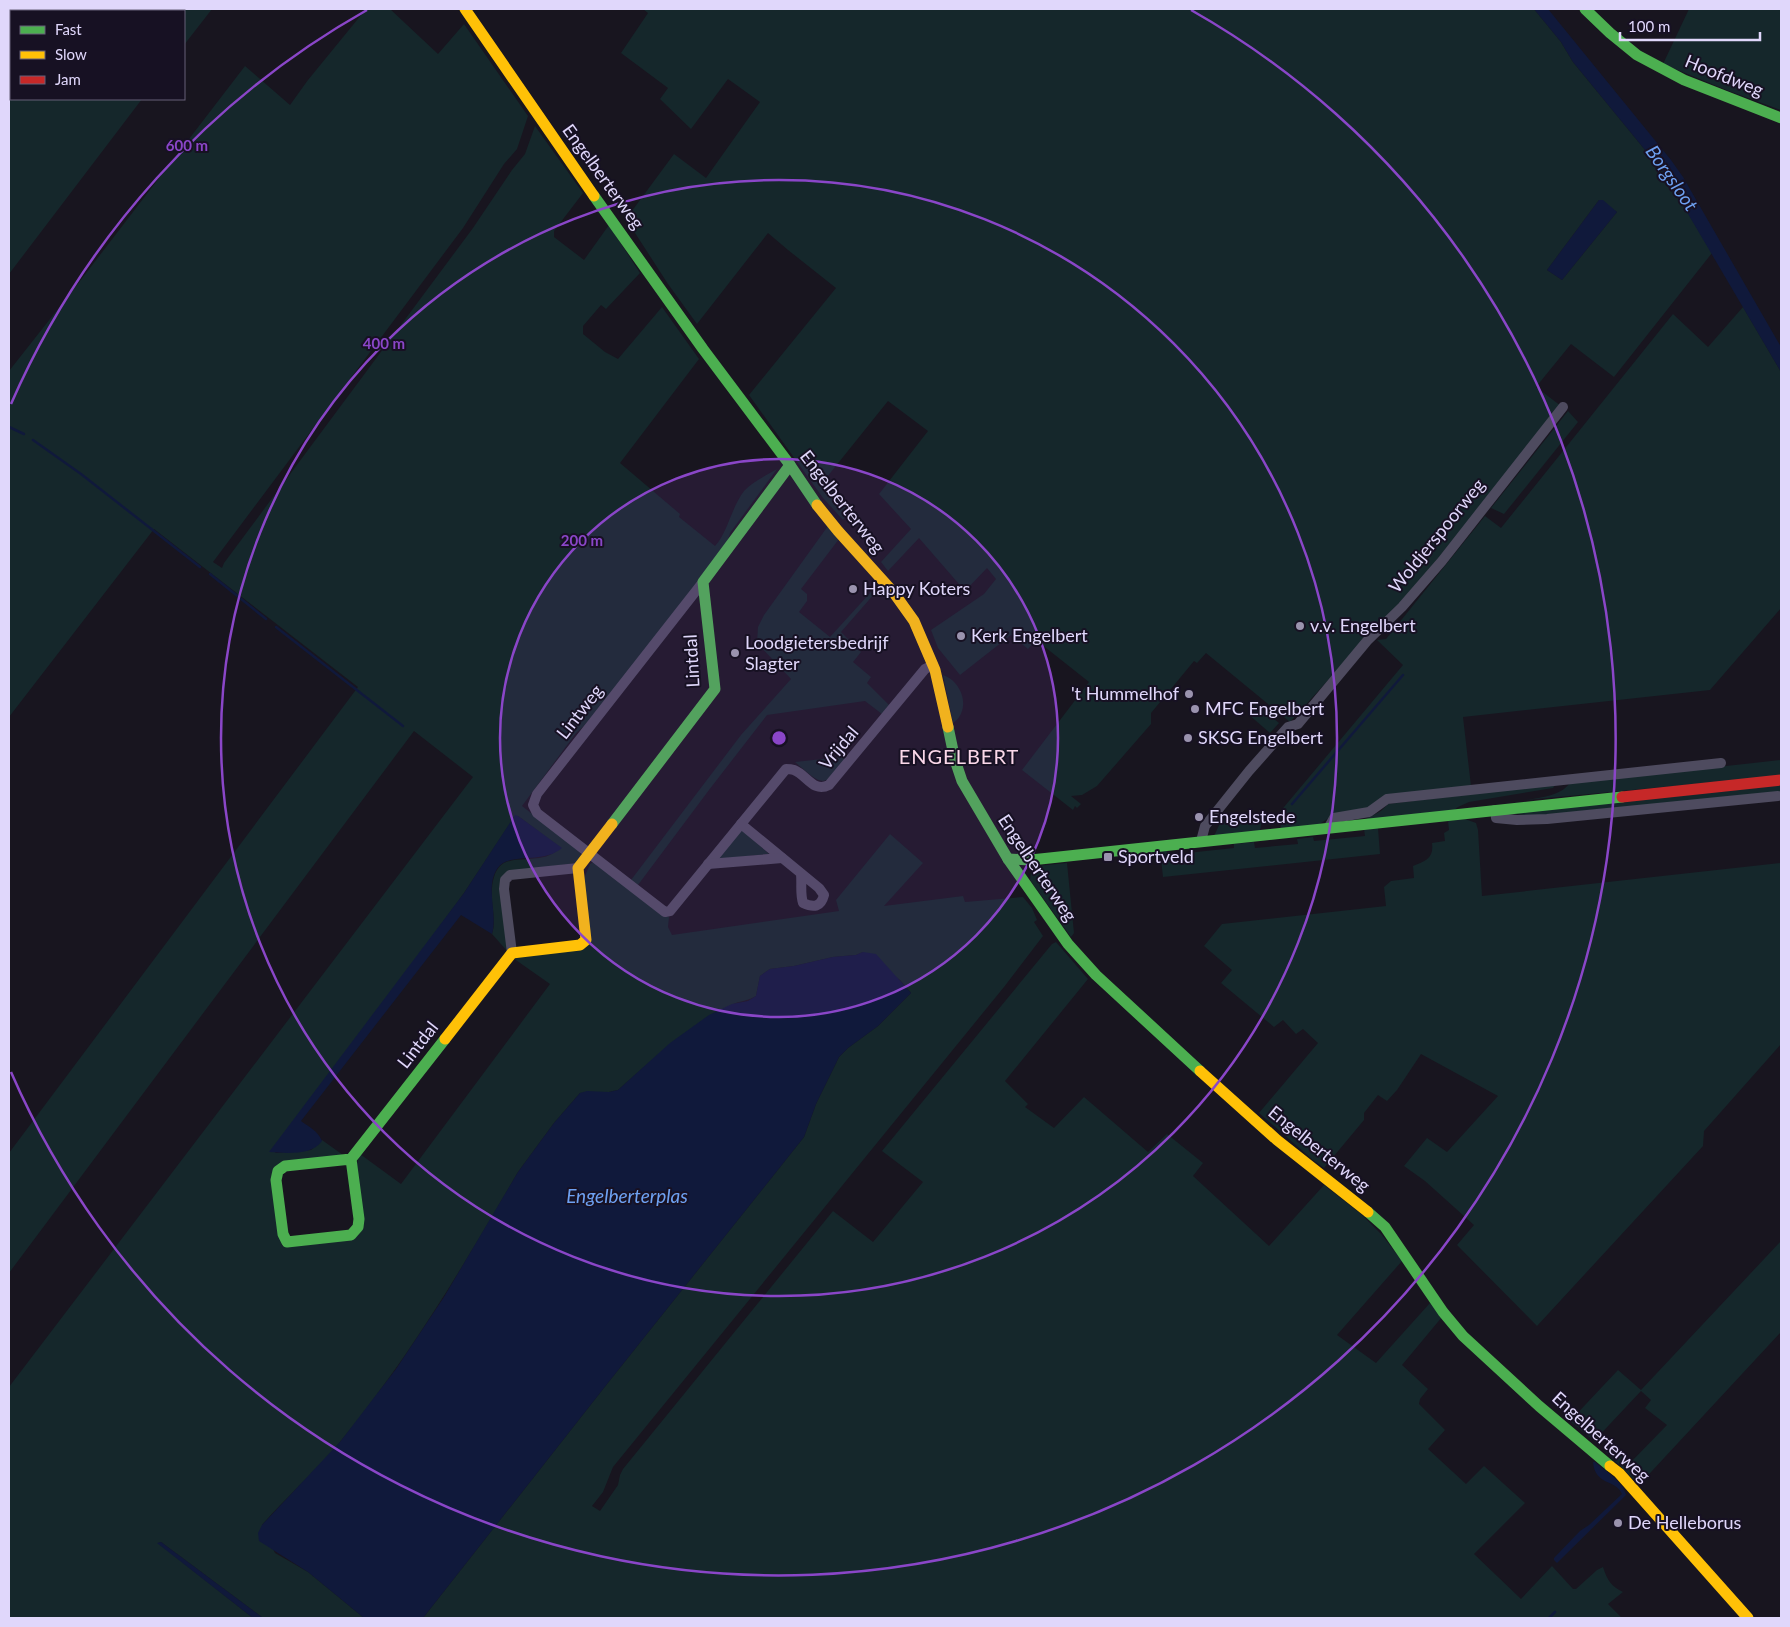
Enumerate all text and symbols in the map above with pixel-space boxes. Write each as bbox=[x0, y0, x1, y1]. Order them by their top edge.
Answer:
legend bbox=[10, 10, 185, 100]
scale bar bbox=[1620, 10, 1760, 42]
text: 100 m bbox=[1628, 17, 1670, 35]
text: Fast bbox=[55, 20, 82, 38]
text: Slow bbox=[55, 45, 87, 63]
street label: Hoofdweg bbox=[1682, 49, 1767, 101]
text: Jam bbox=[55, 70, 81, 88]
street label: Engelberterweg bbox=[558, 120, 649, 233]
text: 600 m bbox=[166, 136, 208, 154]
water label: Borgsloot bbox=[1642, 140, 1703, 215]
text: 400 m bbox=[363, 334, 405, 352]
street label: Engelberterweg bbox=[796, 446, 890, 557]
street label: Woldjerspoorweg bbox=[1384, 474, 1489, 597]
text: 200 m bbox=[561, 531, 603, 549]
place label: Happy Koters bbox=[863, 577, 971, 599]
marker: Happy Koters bbox=[847, 583, 859, 595]
place label: v.v. Engelbert bbox=[1310, 614, 1416, 636]
marker: v.v. Engelbert bbox=[1294, 620, 1306, 632]
place label: Kerk Engelbert bbox=[971, 624, 1088, 646]
marker: Kerk Engelbert bbox=[955, 630, 967, 642]
place label: Loodgietersbedrijf Slagter bbox=[745, 631, 889, 674]
street label: Lintdal bbox=[679, 634, 703, 688]
marker: Loodgietersbedrijf Slagter bbox=[729, 647, 741, 659]
street label: Lintweg bbox=[551, 680, 607, 743]
place label: 't Hummelhof bbox=[1071, 682, 1180, 704]
marker: 't Hummelhof bbox=[1183, 688, 1195, 700]
place label: MFC Engelbert bbox=[1205, 697, 1325, 719]
marker: MFC Engelbert bbox=[1189, 703, 1201, 715]
street label: Vrijdal bbox=[814, 721, 863, 773]
place label: SKSG Engelbert bbox=[1198, 726, 1324, 748]
centre of rings bbox=[770, 729, 788, 747]
marker: SKSG Engelbert bbox=[1182, 732, 1194, 744]
district label: ENGELBERT bbox=[899, 744, 1019, 768]
place label: Engelstede bbox=[1209, 805, 1295, 827]
street label: Engelberterweg bbox=[994, 810, 1082, 925]
marker: Engelstede bbox=[1193, 811, 1205, 823]
place label: Sportveld bbox=[1118, 845, 1194, 867]
marker: Sportveld bbox=[1102, 851, 1114, 863]
street label: Lintdal bbox=[392, 1017, 442, 1072]
street label: Engelberterweg bbox=[1264, 1100, 1375, 1196]
water label: Engelberterplas bbox=[566, 1184, 688, 1207]
street label: Engelberterweg bbox=[1548, 1386, 1655, 1486]
place label: De Helleborus bbox=[1628, 1511, 1742, 1533]
marker: De Helleborus bbox=[1612, 1517, 1624, 1529]

